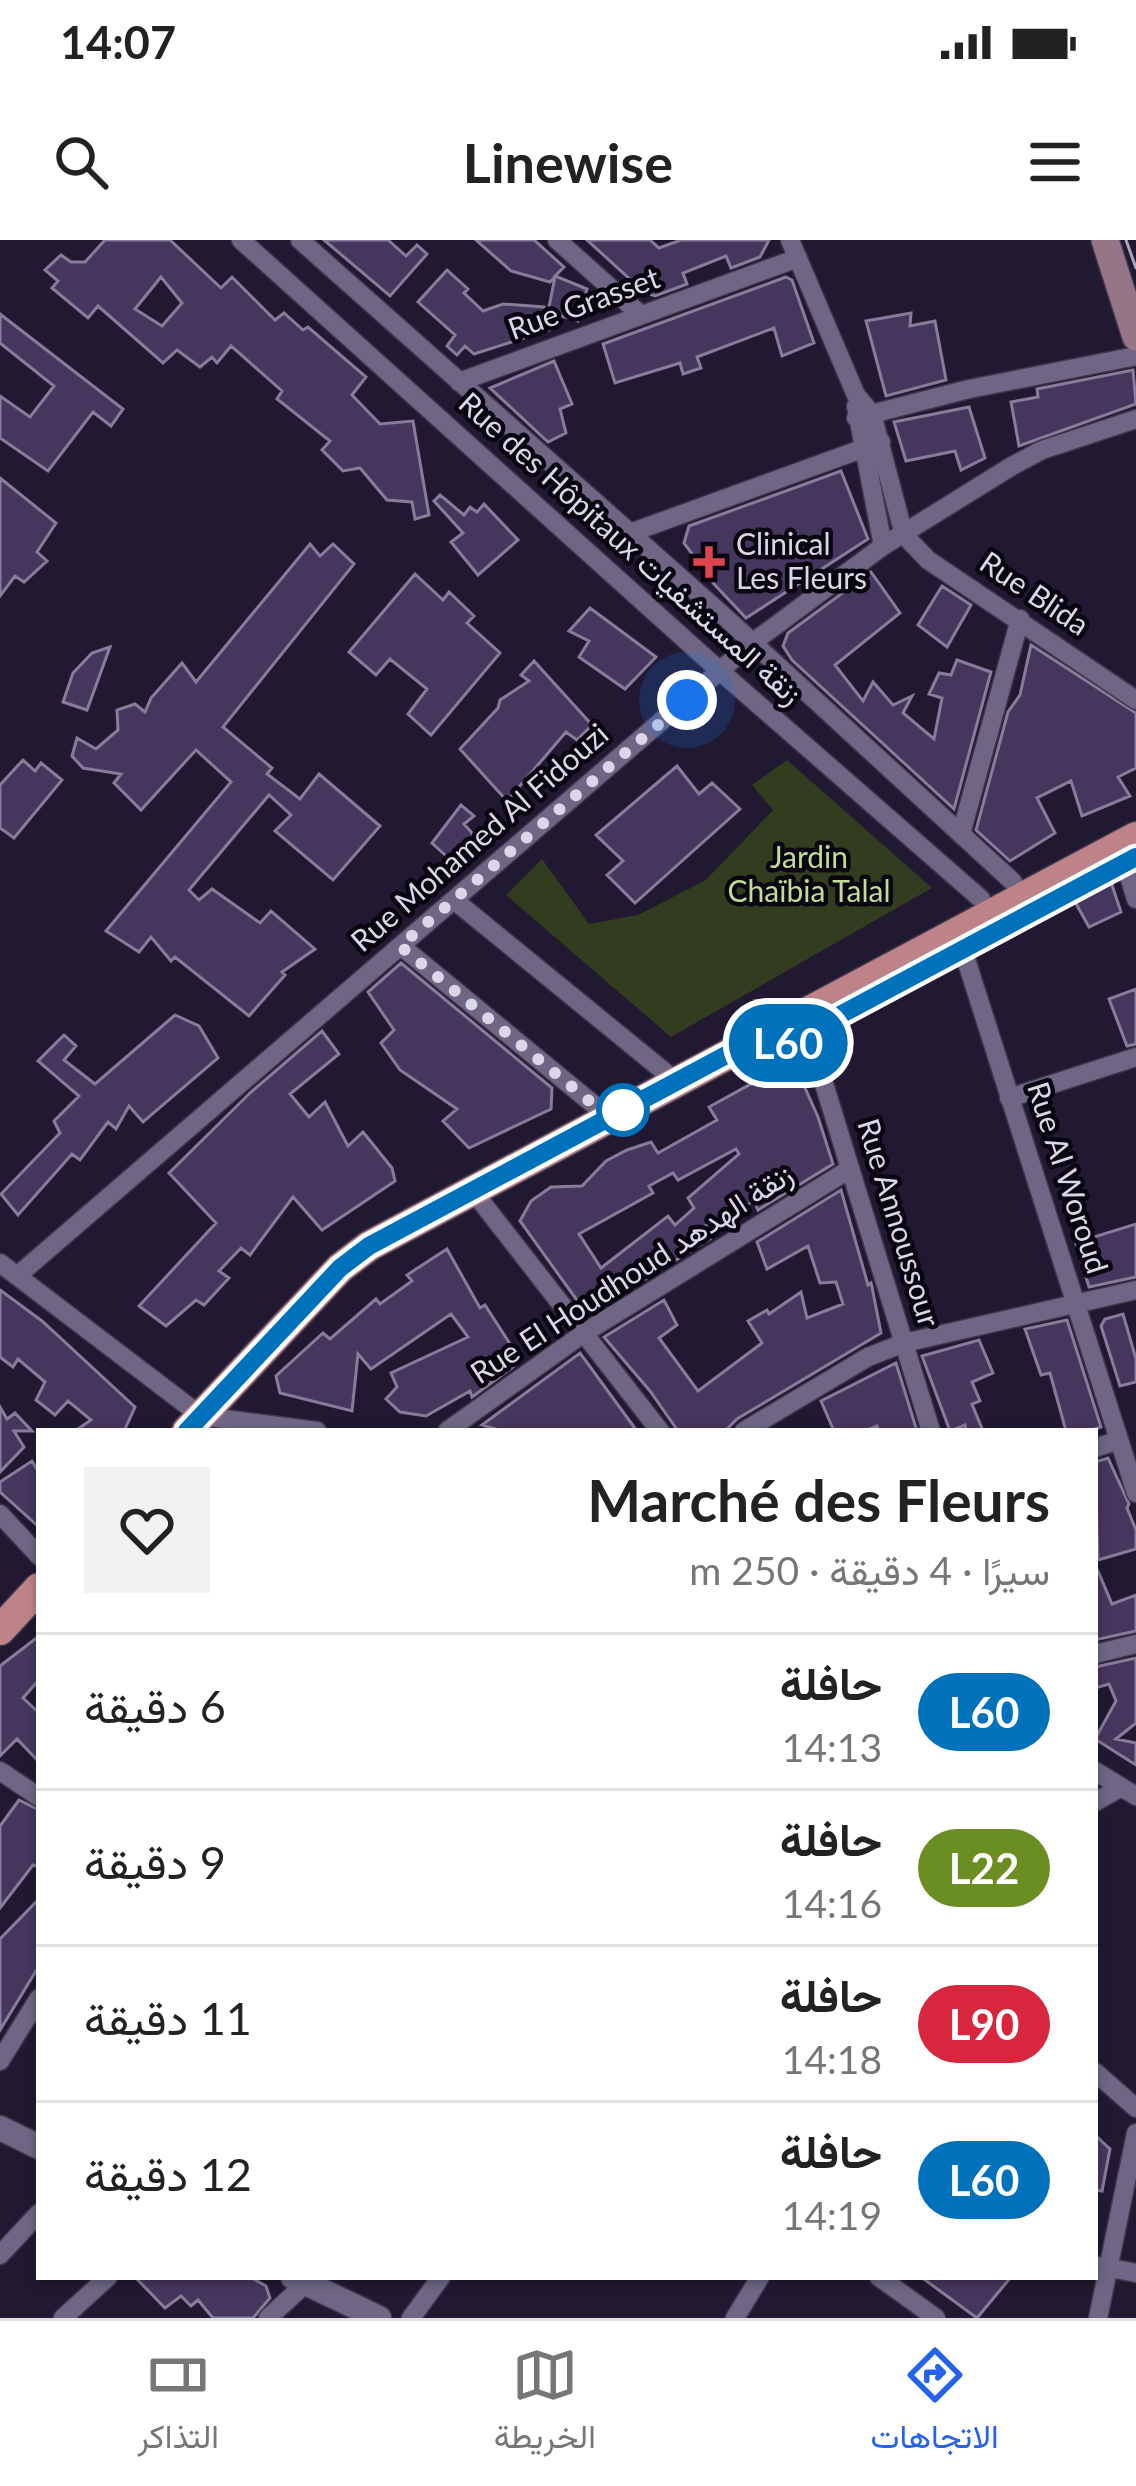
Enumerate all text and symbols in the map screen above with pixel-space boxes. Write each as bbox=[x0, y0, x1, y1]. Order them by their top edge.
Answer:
text: 14:07 bbox=[60, 15, 176, 69]
icon: search bbox=[48, 129, 114, 195]
icon: menu bbox=[1022, 129, 1088, 195]
text: Linewise bbox=[463, 130, 673, 195]
street label: Rue Grasset bbox=[503, 258, 664, 346]
street label: Rue des Hôpitaux زنقة المستشفيات bbox=[451, 384, 810, 713]
place label: Clinical Les Fleurs bbox=[736, 525, 867, 595]
street label: Rue Blida bbox=[974, 543, 1096, 642]
marker: Clinical Les Fleurs bbox=[693, 546, 725, 578]
your location bbox=[657, 670, 717, 730]
street label: Rue Mohamed Al Fidouzi bbox=[343, 715, 615, 958]
park label: Jardin Chaïbia Talal bbox=[728, 838, 891, 908]
line badge: L60 bbox=[719, 1004, 857, 1082]
text: L60 bbox=[753, 1018, 823, 1068]
street label: Rue Al Woroud bbox=[1021, 1077, 1117, 1278]
unlabelled marker bbox=[598, 1085, 648, 1135]
street label: Rue Annoussour bbox=[851, 1114, 949, 1331]
street label: Rue El Houdhoud زنقة الهدهد bbox=[463, 1155, 800, 1392]
text: Marché des Fleurs bbox=[587, 1466, 1050, 1534]
button: heart bbox=[84, 1467, 210, 1593]
text: سيرًا · 4 دقيقة · 250 m bbox=[689, 1547, 1050, 1593]
text: حافلة bbox=[780, 1656, 882, 1710]
text: 6 دقيقة bbox=[84, 1679, 226, 1733]
text: L60 bbox=[949, 1687, 1019, 1737]
text: 14:13 bbox=[782, 1724, 882, 1770]
text: حافلة bbox=[780, 1812, 882, 1866]
text: 9 دقيقة bbox=[84, 1835, 226, 1889]
text: L22 bbox=[949, 1843, 1019, 1893]
text: 14:16 bbox=[782, 1880, 882, 1926]
text: حافلة bbox=[780, 1968, 882, 2022]
text: 11 دقيقة bbox=[84, 1991, 252, 2045]
text: L90 bbox=[949, 1999, 1019, 2049]
text: 14:18 bbox=[782, 2036, 882, 2082]
text: حافلة bbox=[780, 2124, 882, 2178]
text: 12 دقيقة bbox=[84, 2147, 252, 2201]
text: L60 bbox=[949, 2155, 1019, 2205]
text: 14:19 bbox=[782, 2192, 882, 2238]
tab: التذاكر bbox=[137, 2342, 219, 2466]
tab: الخريطة bbox=[494, 2342, 596, 2466]
tab: الاتجاهات bbox=[871, 2342, 999, 2466]

